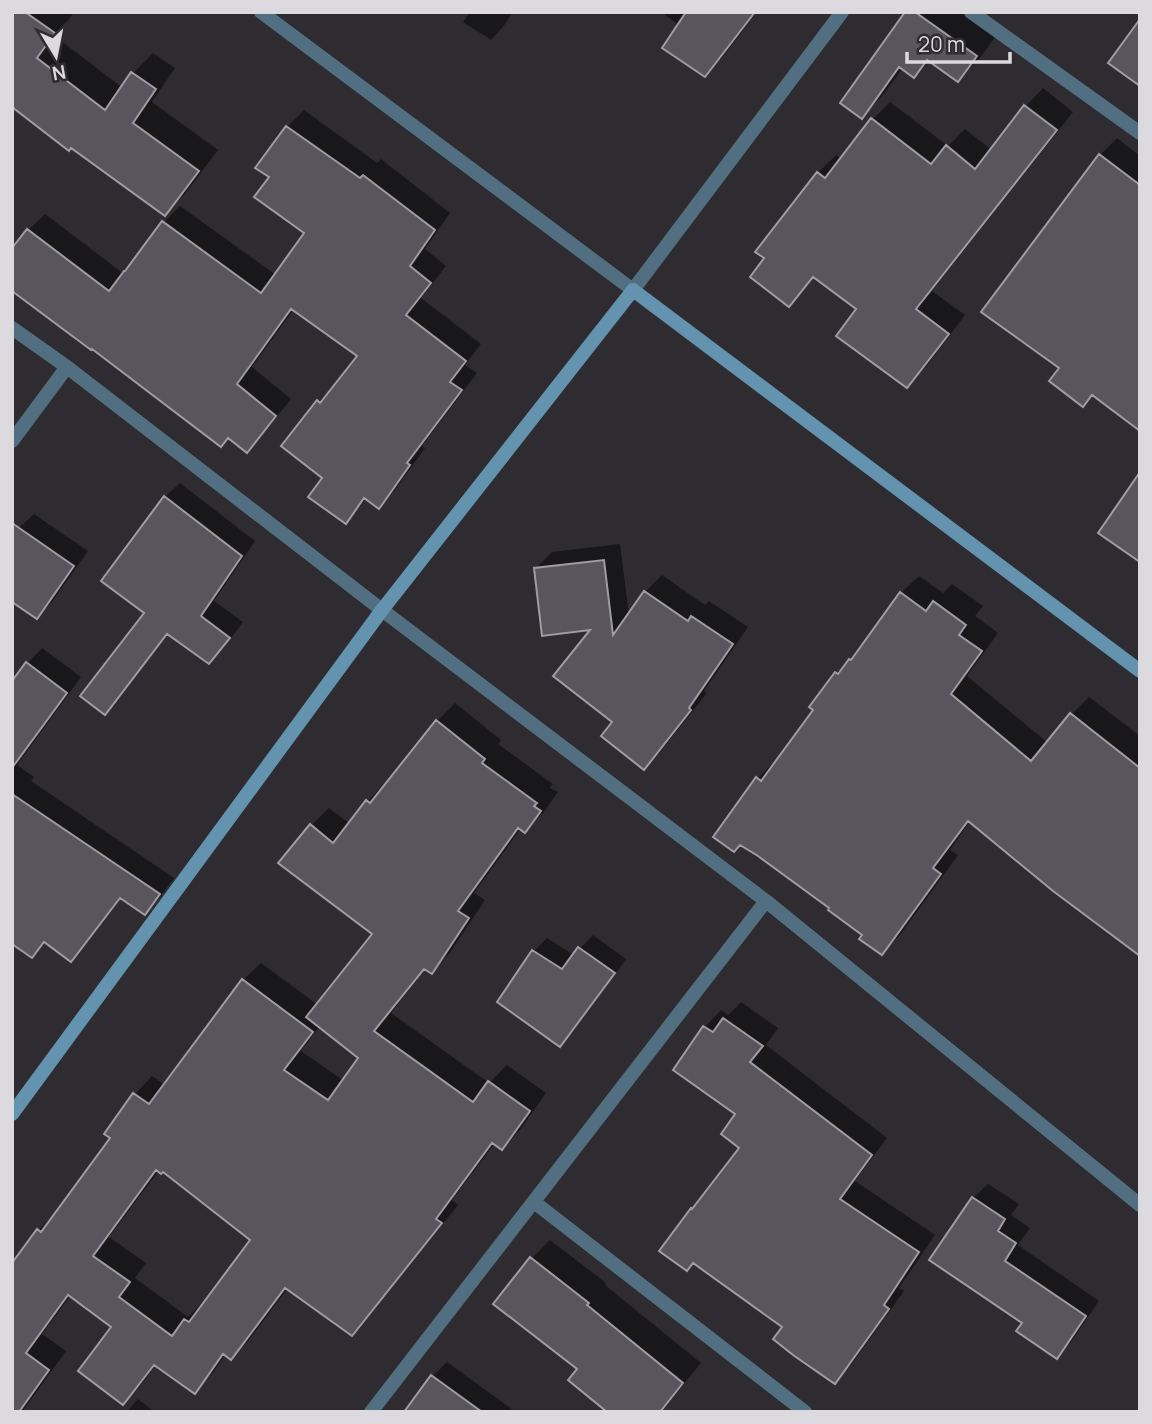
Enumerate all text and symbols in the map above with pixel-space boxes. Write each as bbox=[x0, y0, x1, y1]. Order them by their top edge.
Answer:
north arrow bbox=[21, 21, 91, 91]
scale bar bbox=[907, 21, 1010, 65]
text: 20 m bbox=[918, 30, 965, 58]
text: N bbox=[50, 59, 68, 87]

